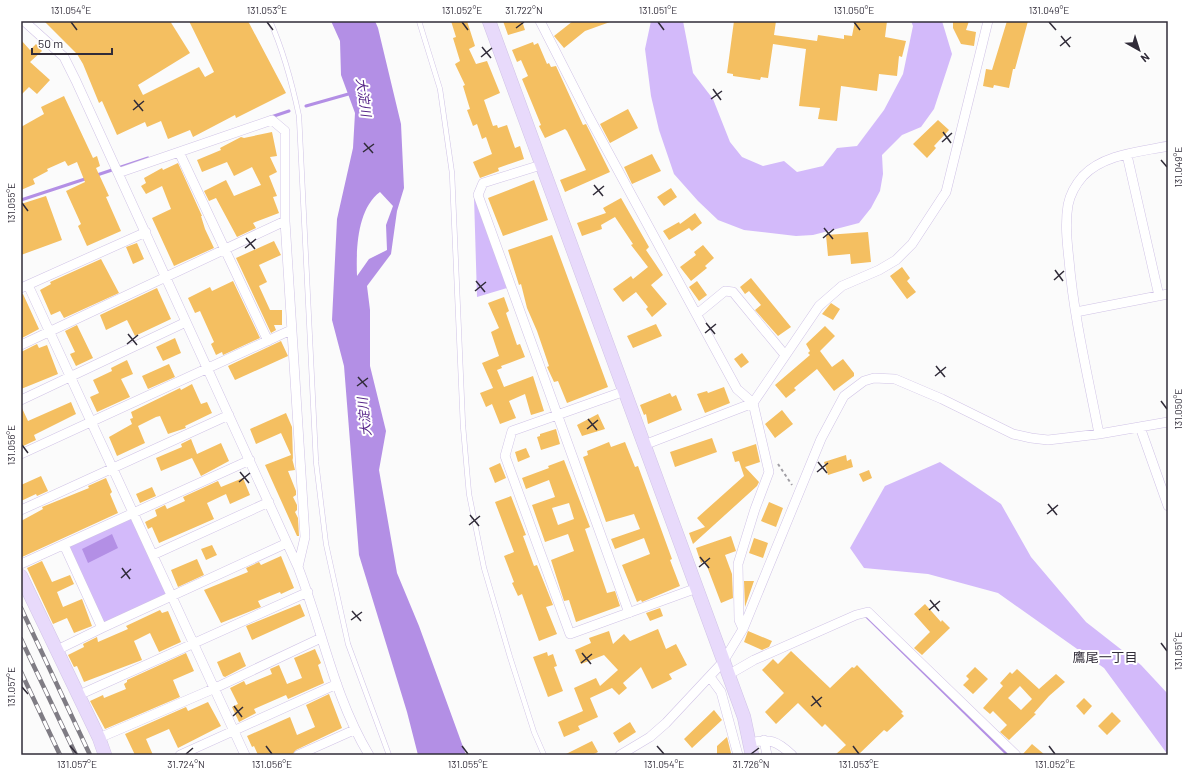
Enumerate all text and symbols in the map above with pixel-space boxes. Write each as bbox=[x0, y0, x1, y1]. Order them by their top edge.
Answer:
text: 131.054°E bbox=[51, 4, 91, 16]
text: 131.053°E bbox=[247, 4, 287, 16]
text: 131.052°E bbox=[442, 4, 482, 16]
text: 31.722°N bbox=[505, 4, 543, 16]
text: 131.051°E bbox=[639, 4, 677, 16]
text: 131.050°E bbox=[834, 4, 874, 16]
text: 131.049°E bbox=[1029, 4, 1069, 16]
scale bar bbox=[32, 30, 112, 56]
north arrow bbox=[1119, 30, 1159, 70]
text: 50 m bbox=[38, 36, 63, 50]
text: N bbox=[1139, 51, 1153, 66]
water label: 大淀川 bbox=[353, 77, 375, 119]
text: 131.049°E bbox=[1172, 147, 1184, 187]
text: 131.055°E bbox=[5, 183, 17, 223]
text: 131.050°E bbox=[1172, 389, 1184, 429]
water label: 大淀川 bbox=[354, 395, 374, 437]
text: 131.056°E bbox=[5, 425, 17, 465]
text: 131.051°E bbox=[1172, 632, 1184, 670]
district label: 鷹尾一丁目 bbox=[1072, 649, 1138, 665]
text: 131.057°E bbox=[5, 667, 17, 707]
text: 131.057°E bbox=[57, 758, 97, 770]
text: 31.724°N bbox=[167, 758, 205, 770]
text: 131.056°E bbox=[252, 758, 292, 770]
text: 131.055°E bbox=[448, 758, 488, 770]
text: 131.054°E bbox=[644, 758, 684, 770]
text: 31.726°N bbox=[732, 758, 770, 770]
text: 131.053°E bbox=[839, 758, 879, 770]
text: 131.052°E bbox=[1035, 758, 1075, 770]

